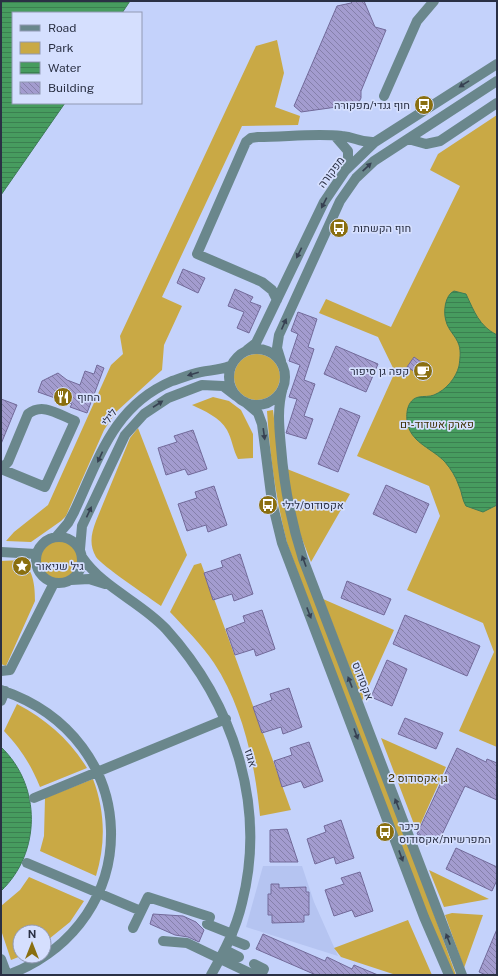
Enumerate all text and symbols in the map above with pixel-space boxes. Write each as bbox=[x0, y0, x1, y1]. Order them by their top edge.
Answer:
legend bbox=[12, 12, 142, 104]
text: Road bbox=[48, 21, 76, 35]
text: Park bbox=[48, 41, 74, 55]
text: Water bbox=[48, 61, 82, 75]
text: Building bbox=[48, 81, 94, 95]
one-way arrow bbox=[458, 81, 470, 88]
bus stop icon: חוף גנדי/מפקורה bbox=[413, 94, 435, 116]
place label: חוף גנדי/מפקורה bbox=[334, 99, 410, 111]
street label: מפקורה bbox=[315, 154, 347, 190]
one-way arrow bbox=[362, 163, 372, 172]
one-way arrow bbox=[320, 197, 327, 209]
bus stop icon: חוף הקשתות bbox=[328, 217, 350, 239]
place label: חוף הקשתות bbox=[353, 222, 411, 234]
one-way arrow bbox=[296, 248, 302, 259]
one-way arrow bbox=[281, 318, 287, 330]
cafe icon: קפה גן סיפור bbox=[412, 360, 434, 382]
place label: קפה גן סיפור bbox=[350, 365, 409, 377]
one-way arrow bbox=[186, 371, 198, 377]
restaurant icon: החוף bbox=[52, 386, 74, 408]
place label: החוף bbox=[77, 391, 100, 403]
one-way arrow bbox=[152, 401, 163, 408]
street label: לילי bbox=[99, 406, 119, 428]
park label: פארק אשדוד-ים bbox=[400, 418, 474, 430]
one-way arrow bbox=[261, 428, 267, 440]
one-way arrow bbox=[97, 452, 103, 463]
bus stop icon: אקסודוס/לילי bbox=[257, 494, 279, 516]
place label: אקסודוס/לילי bbox=[282, 499, 344, 511]
one-way arrow bbox=[86, 507, 92, 518]
one-way arrow bbox=[301, 554, 307, 566]
place icon: גיל שניאור bbox=[11, 555, 33, 577]
place label: גיל שניאור bbox=[36, 560, 84, 572]
one-way arrow bbox=[307, 607, 313, 619]
street label: אקסודוס bbox=[350, 660, 376, 702]
one-way arrow bbox=[347, 676, 353, 688]
one-way arrow bbox=[353, 729, 359, 741]
street label: אגוז bbox=[243, 747, 259, 769]
park label: גן אקסודוס 2 bbox=[388, 772, 448, 784]
one-way arrow bbox=[393, 798, 399, 810]
place label: כיכר המפרשיות/אקסודוס bbox=[399, 820, 491, 845]
bus stop icon: כיכר המפרשיות/אקסודוס bbox=[374, 821, 396, 843]
one-way arrow bbox=[398, 851, 404, 863]
north arrow bbox=[12, 924, 52, 964]
text: N bbox=[28, 928, 36, 940]
one-way arrow bbox=[444, 932, 450, 944]

